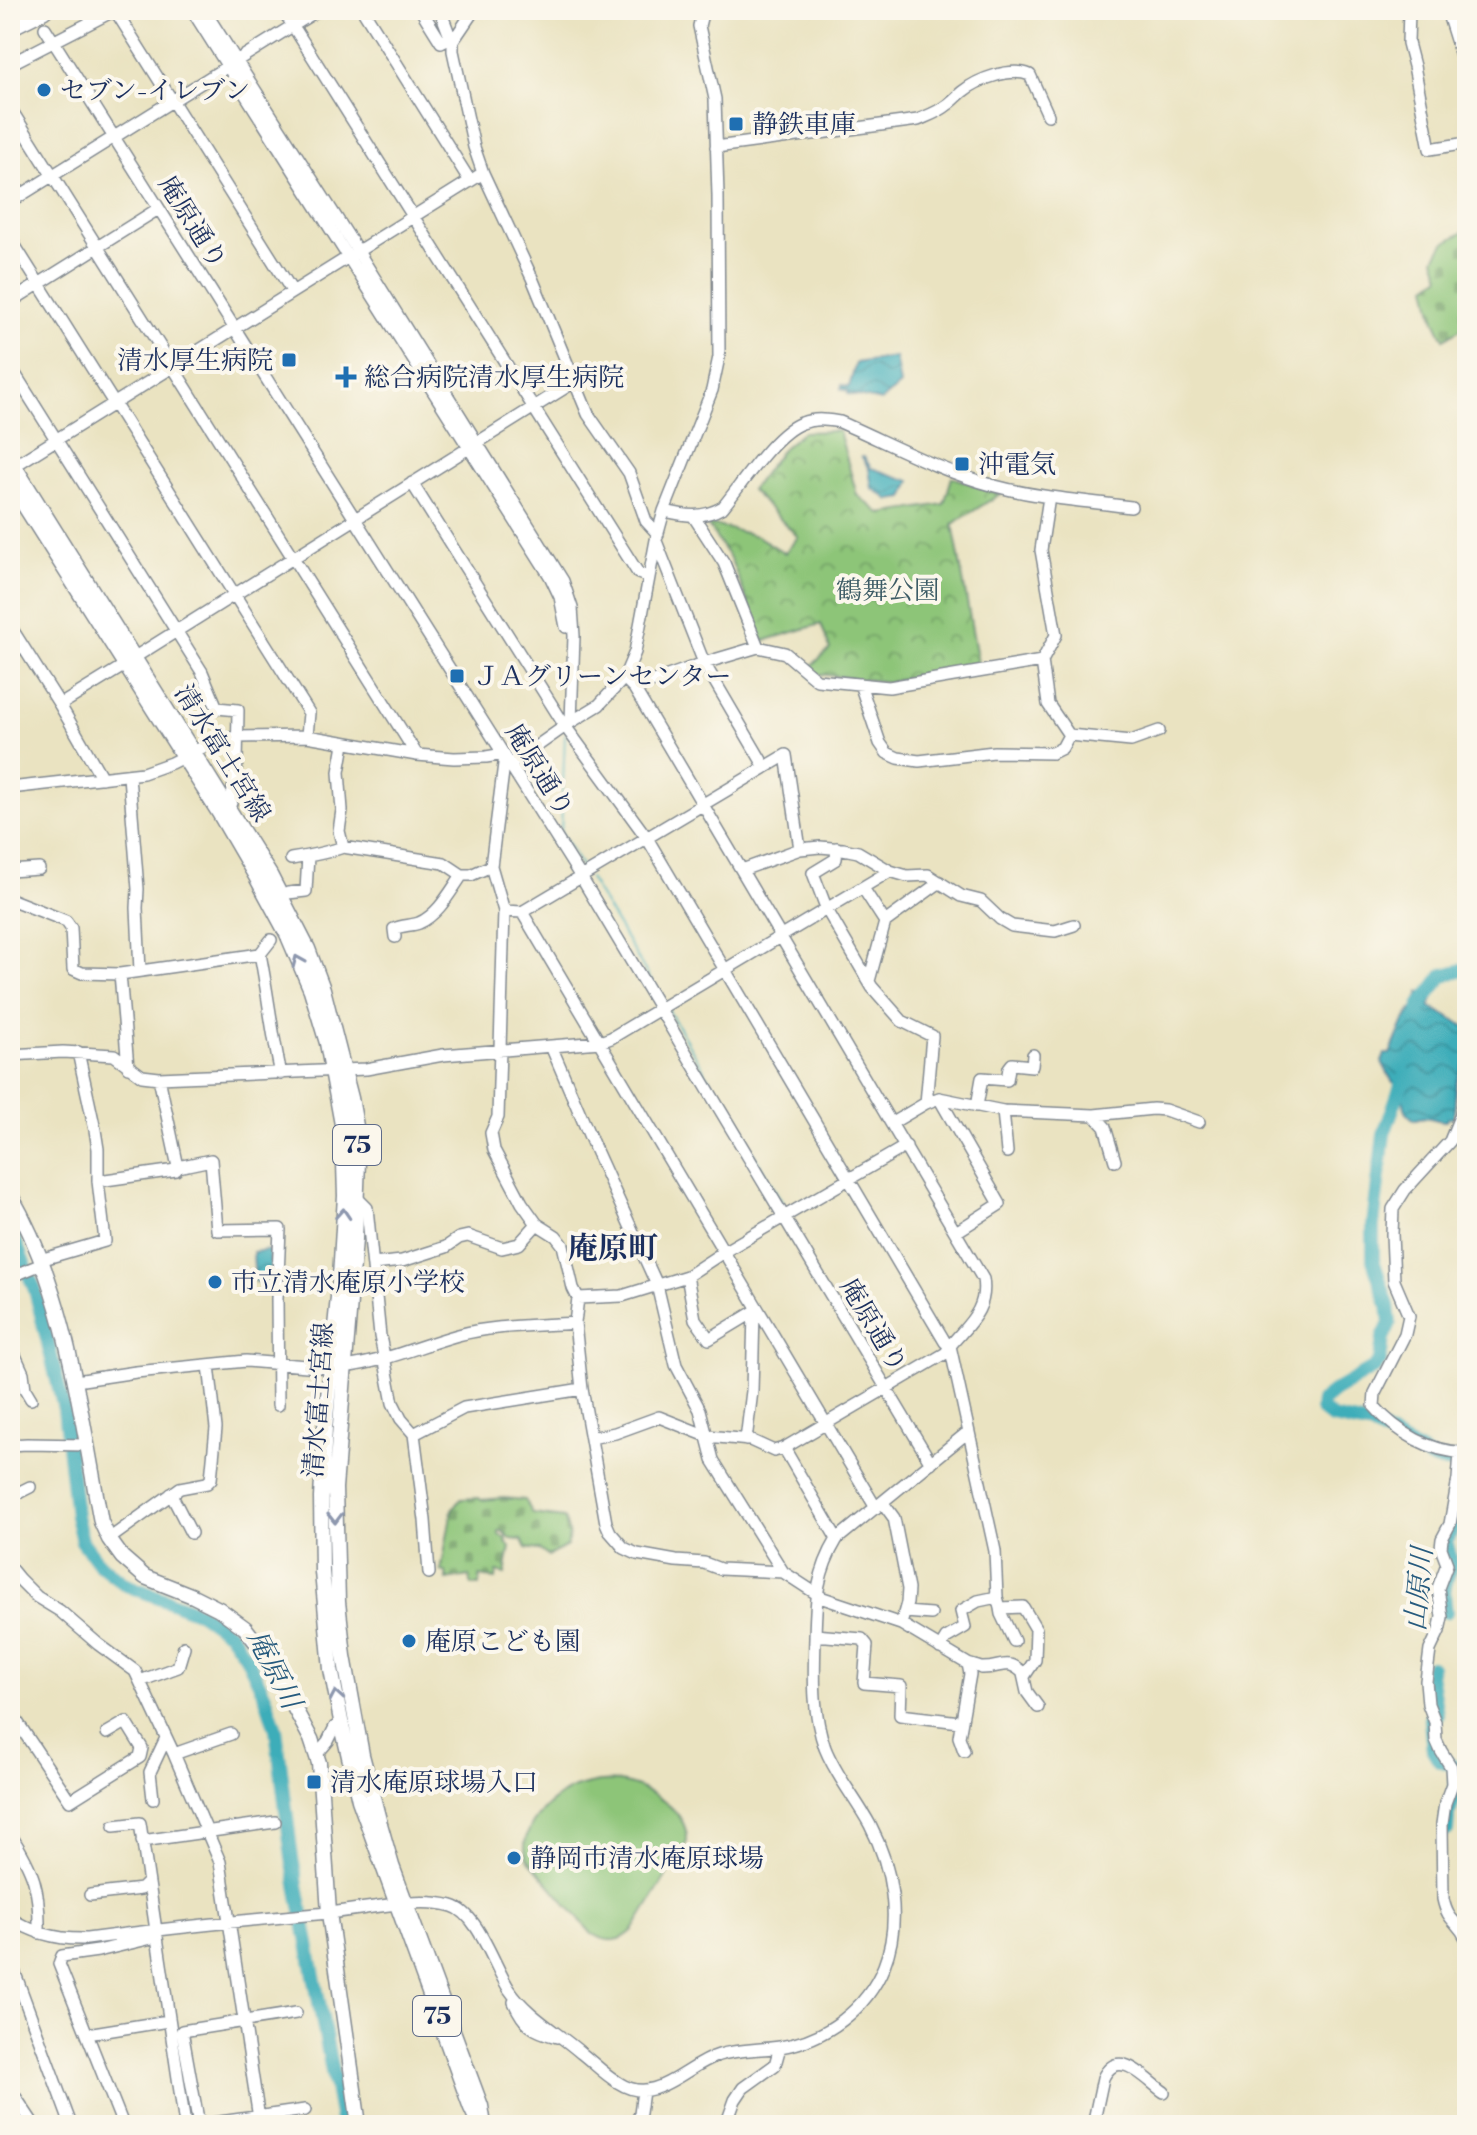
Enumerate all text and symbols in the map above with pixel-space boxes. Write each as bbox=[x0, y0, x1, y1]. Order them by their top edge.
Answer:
place label: セブン-イレブン bbox=[60, 75, 250, 107]
marker: セブン-イレブン bbox=[35, 81, 53, 99]
place label: 静鉄車庫 bbox=[752, 109, 856, 141]
marker: 静鉄車庫 bbox=[727, 115, 745, 133]
street label: 庵原通り bbox=[151, 170, 233, 275]
place label: 清水厚生病院 bbox=[117, 345, 273, 377]
marker: 清水厚生病院 bbox=[280, 351, 298, 369]
place label: 総合病院清水厚生病院 bbox=[364, 362, 624, 394]
marker: 総合病院清水厚生病院 bbox=[335, 366, 357, 388]
place label: 沖電気 bbox=[978, 449, 1056, 481]
marker: 沖電気 bbox=[953, 455, 971, 473]
park label: 鶴舞公園 bbox=[836, 575, 940, 607]
place label: ＪＡグリーンセンター bbox=[473, 661, 731, 693]
marker: ＪＡグリーンセンター bbox=[448, 667, 466, 685]
street label: 清水富士宮線 bbox=[167, 679, 277, 828]
street label: 庵原通り bbox=[498, 718, 580, 823]
one-way arrow bbox=[292, 954, 308, 969]
road number: 75 bbox=[333, 1125, 381, 1165]
one-way arrow bbox=[334, 1207, 351, 1220]
district label: 庵原町 bbox=[568, 1230, 658, 1268]
place label: 市立清水庵原小学校 bbox=[231, 1267, 465, 1299]
marker: 市立清水庵原小学校 bbox=[206, 1273, 224, 1291]
street label: 庵原通り bbox=[833, 1273, 914, 1378]
street label: 清水富士宮線 bbox=[298, 1321, 340, 1479]
one-way arrow bbox=[326, 1512, 344, 1525]
water label: 山原川 bbox=[1398, 1543, 1441, 1633]
water label: 庵原川 bbox=[239, 1624, 310, 1718]
place label: 庵原こども園 bbox=[425, 1626, 581, 1658]
marker: 庵原こども園 bbox=[400, 1632, 418, 1650]
one-way arrow bbox=[328, 1689, 345, 1703]
place label: 清水庵原球場入口 bbox=[330, 1767, 538, 1799]
marker: 清水庵原球場入口 bbox=[305, 1773, 323, 1791]
place label: 静岡市清水庵原球場 bbox=[530, 1843, 764, 1875]
marker: 静岡市清水庵原球場 bbox=[505, 1849, 523, 1867]
road number: 75 bbox=[413, 1996, 461, 2036]

